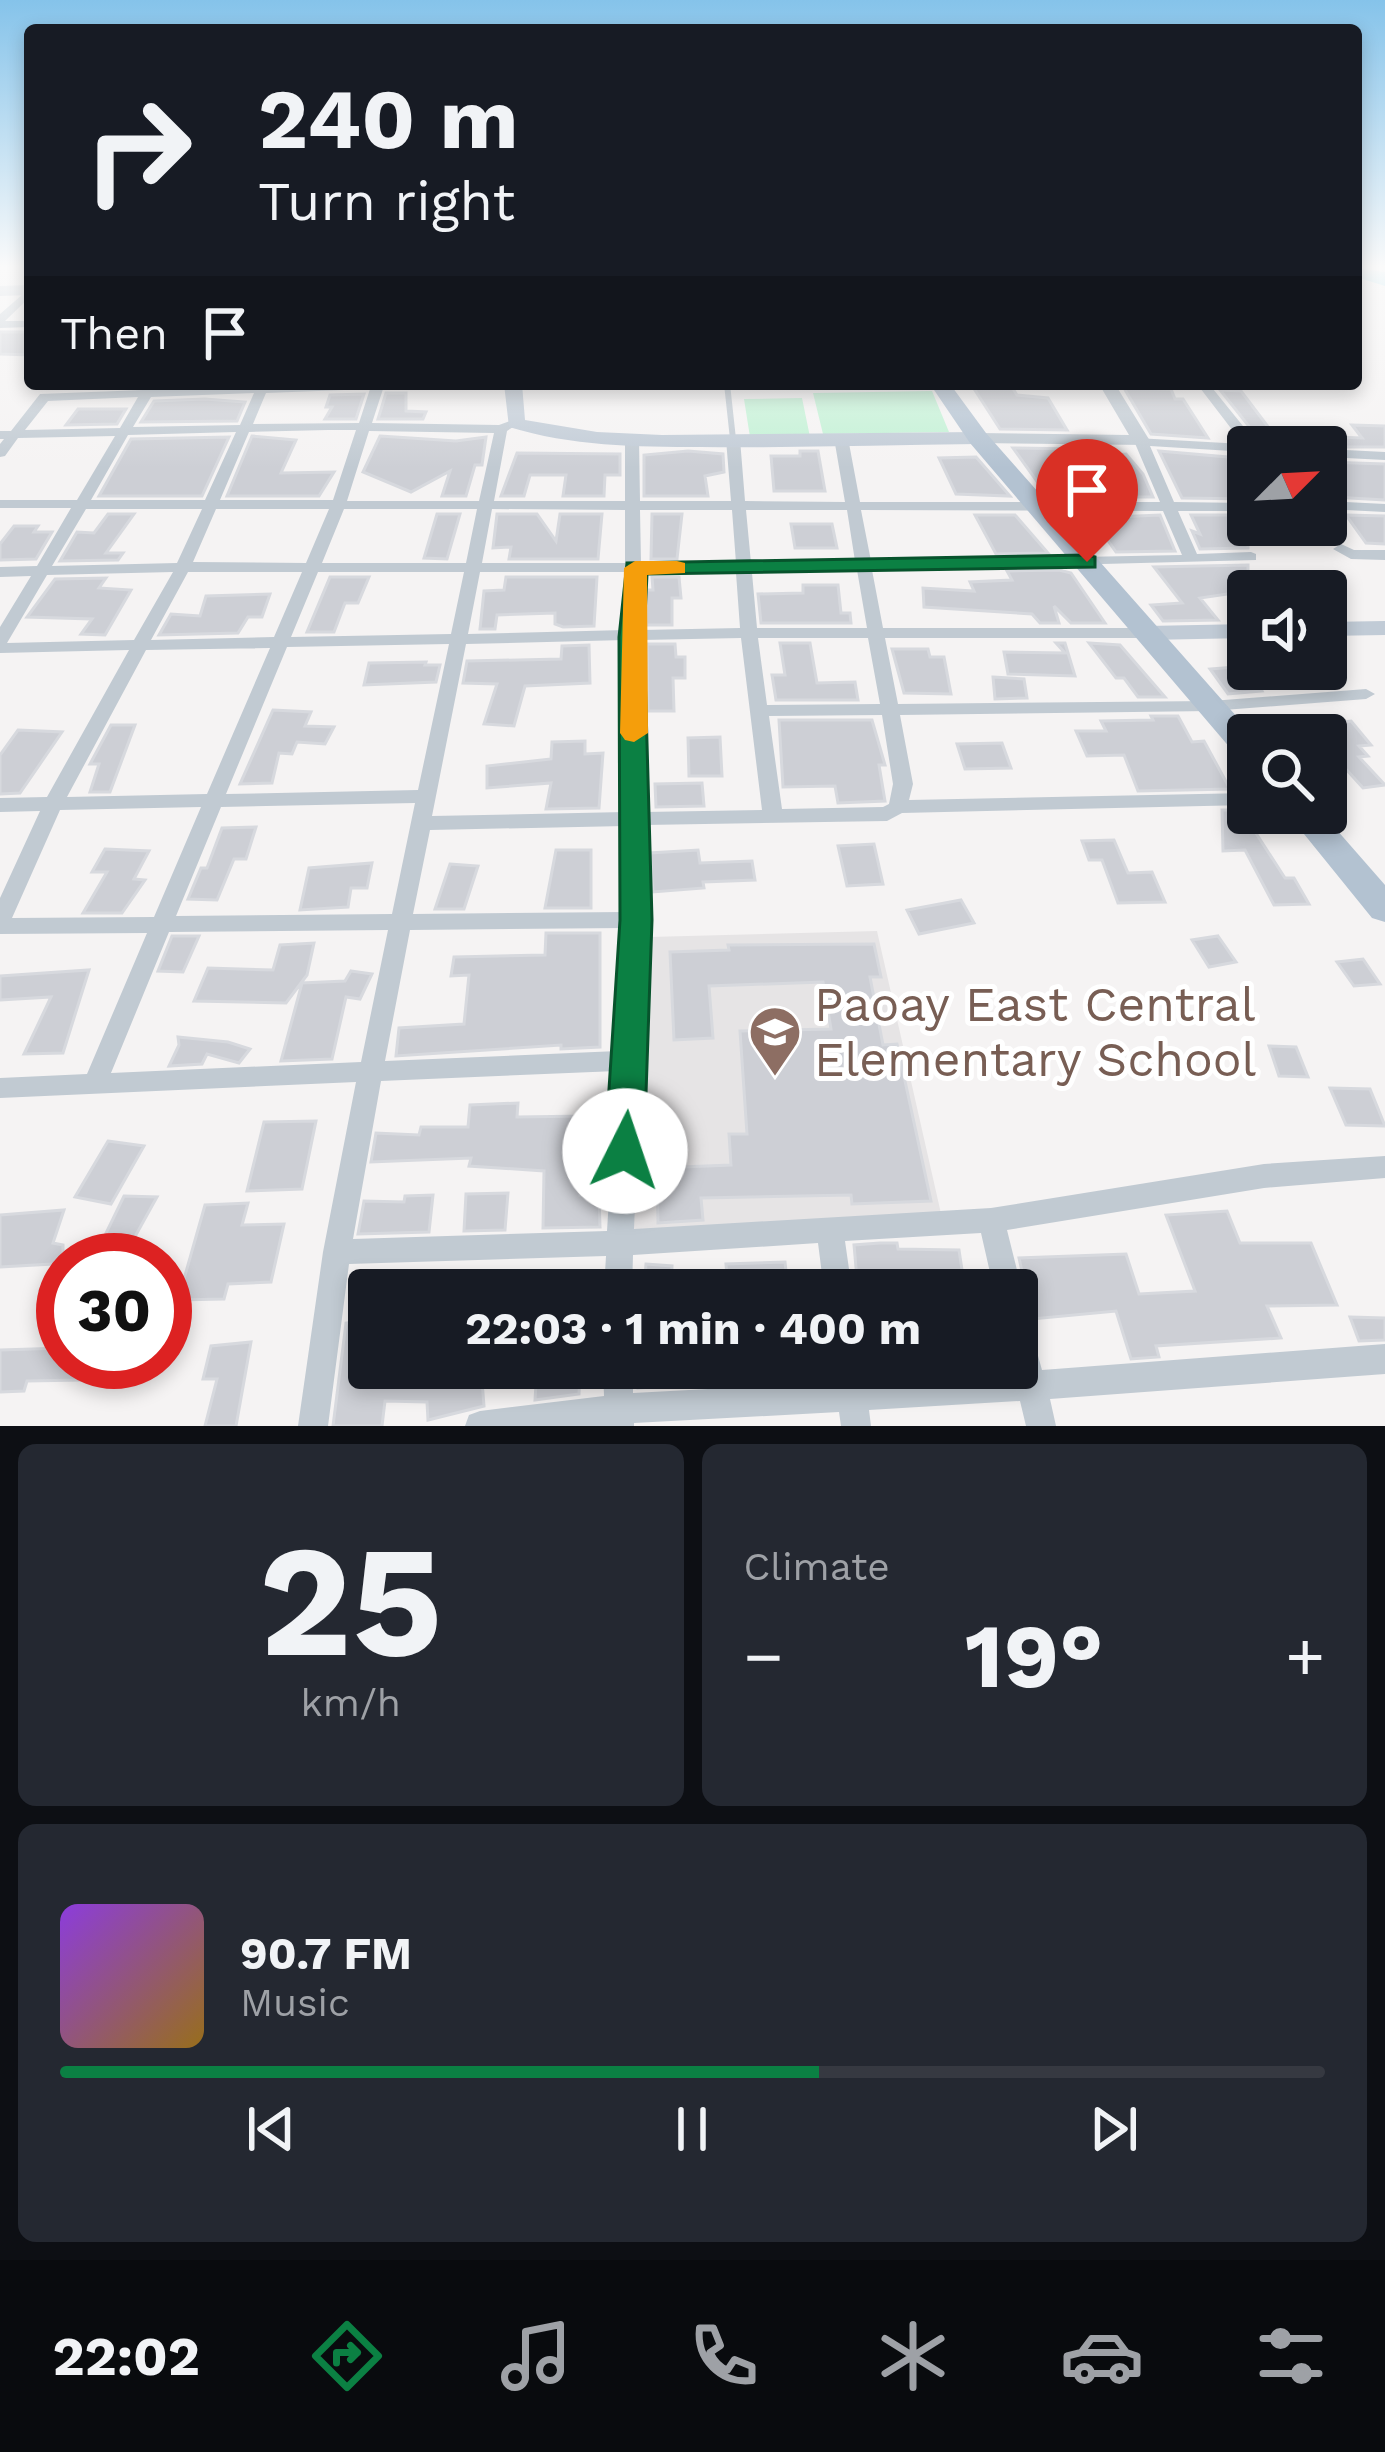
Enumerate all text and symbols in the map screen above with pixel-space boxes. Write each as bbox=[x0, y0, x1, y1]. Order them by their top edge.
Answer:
text: 240 m bbox=[258, 70, 519, 168]
icon: right bbox=[60, 72, 216, 228]
text: Turn right bbox=[258, 170, 515, 233]
icon: arrive bbox=[192, 300, 258, 366]
text: Then bbox=[60, 307, 168, 360]
north arrow bbox=[1227, 426, 1347, 546]
map controls bbox=[1227, 426, 1347, 834]
pin bbox=[1036, 439, 1138, 562]
icon: arrive bbox=[1054, 457, 1120, 523]
button: sound bbox=[1227, 570, 1347, 690]
button: search bbox=[1227, 714, 1347, 834]
place label: Paoay East Central Elementary School bbox=[814, 976, 1257, 1088]
school or university icon: Paoay East Central Elementary School bbox=[747, 1004, 803, 1078]
position arrow bbox=[562, 1088, 688, 1214]
speed limit sign: 30 bbox=[36, 1233, 192, 1389]
text: 22:03 · 1 min · 400 m bbox=[465, 1302, 921, 1355]
text: 25 bbox=[259, 1510, 443, 1693]
text: Climate bbox=[744, 1544, 890, 1589]
text: 19° bbox=[965, 1603, 1104, 1709]
text: − bbox=[744, 1618, 783, 1695]
text: + bbox=[1285, 1618, 1325, 1695]
text: km/h bbox=[301, 1680, 401, 1725]
text: 90.7 FM bbox=[240, 1927, 412, 1980]
text: Music bbox=[240, 1980, 350, 2025]
icon: previous bbox=[238, 2096, 304, 2162]
icon: pause bbox=[659, 2096, 725, 2162]
icon: next bbox=[1081, 2096, 1147, 2162]
icon: directions bbox=[305, 2314, 389, 2398]
icon: music bbox=[494, 2314, 578, 2398]
icon: phone bbox=[682, 2314, 766, 2398]
icon: climate bbox=[871, 2314, 955, 2398]
icon: car bbox=[1060, 2314, 1144, 2398]
icon: filters bbox=[1249, 2314, 1333, 2398]
text: 22:02 bbox=[52, 2325, 200, 2388]

